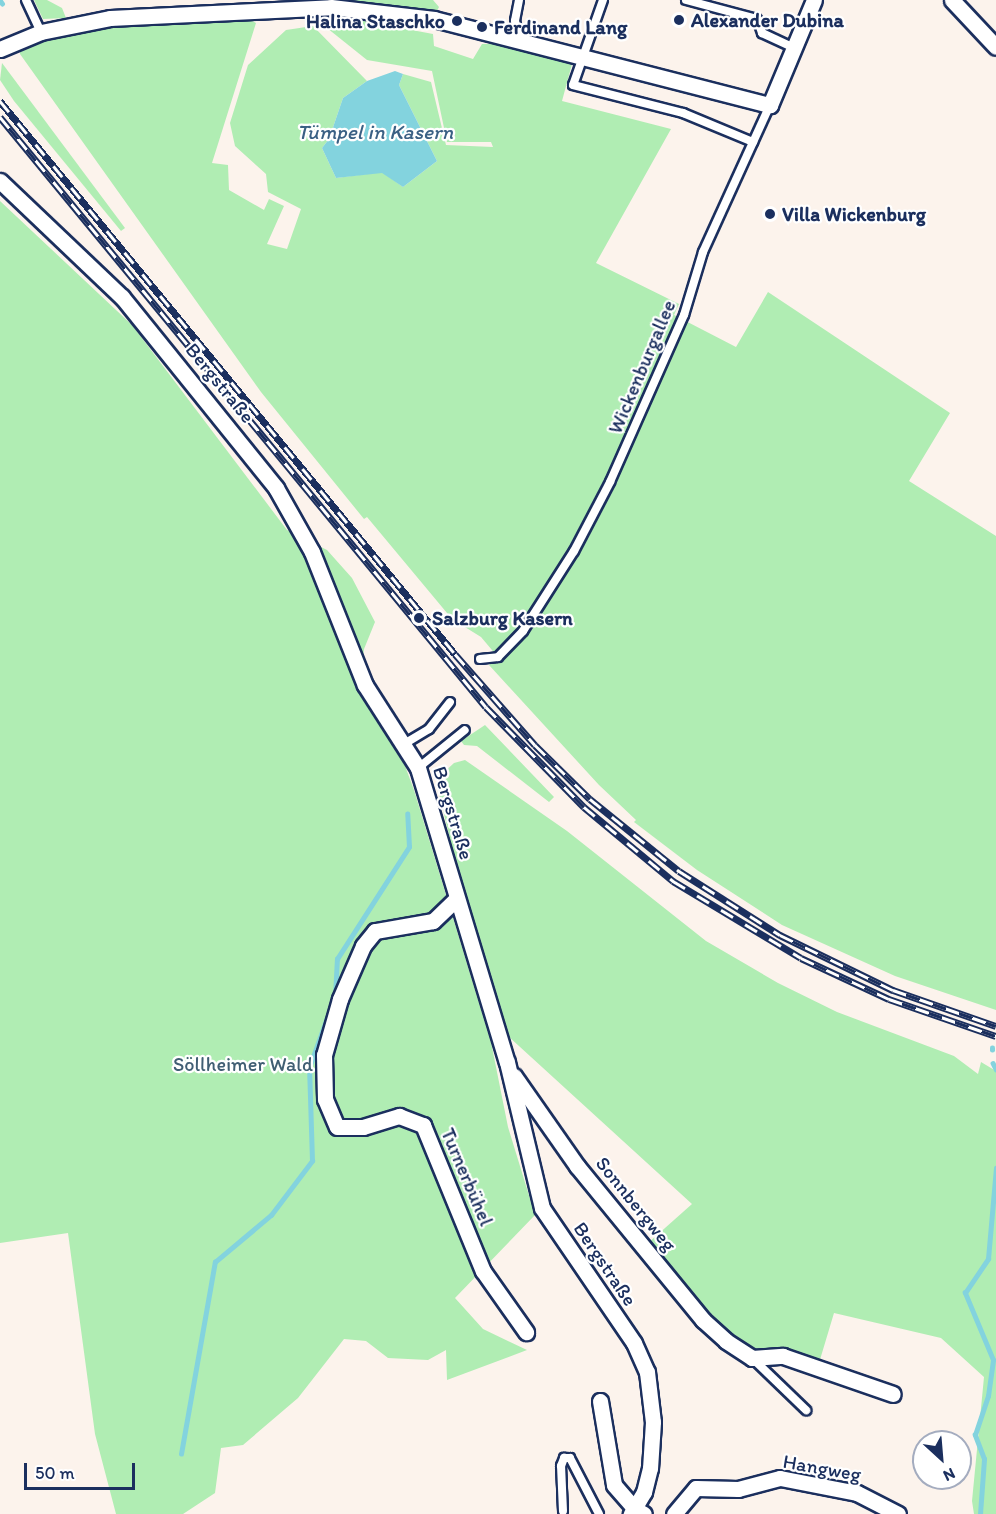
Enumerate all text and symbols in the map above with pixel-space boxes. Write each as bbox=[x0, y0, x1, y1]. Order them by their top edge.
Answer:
place label: Alexander Dubina bbox=[691, 8, 843, 32]
place label: Halina Staschko bbox=[306, 9, 445, 33]
marker: Alexander Dubina bbox=[672, 13, 686, 27]
marker: Halina Staschko bbox=[450, 14, 464, 28]
place label: Ferdinand Lang bbox=[494, 15, 627, 39]
marker: Ferdinand Lang bbox=[475, 20, 489, 34]
water label: Tümpel in Kasern bbox=[297, 119, 453, 145]
place label: Villa Wickenburg bbox=[782, 202, 927, 226]
marker: Villa Wickenburg bbox=[763, 207, 777, 221]
street label: Wickenburgallee bbox=[603, 297, 681, 437]
street label: Bergstraße bbox=[180, 338, 260, 428]
place label: Salzburg Kasern bbox=[432, 606, 573, 630]
marker: Salzburg Kasern bbox=[410, 609, 428, 627]
street label: Bergstraße bbox=[427, 763, 479, 863]
park label: Söllheimer Wald bbox=[173, 1052, 313, 1076]
street label: Turnerbühel bbox=[436, 1125, 498, 1229]
street label: Sonnbergweg bbox=[590, 1152, 682, 1256]
street label: Bergstraße bbox=[568, 1217, 642, 1311]
north arrow bbox=[912, 1430, 972, 1490]
street label: Hangweg bbox=[781, 1449, 863, 1487]
scale bar bbox=[27, 1451, 138, 1489]
text: 50 m bbox=[35, 1462, 75, 1484]
text: N bbox=[940, 1464, 958, 1486]

